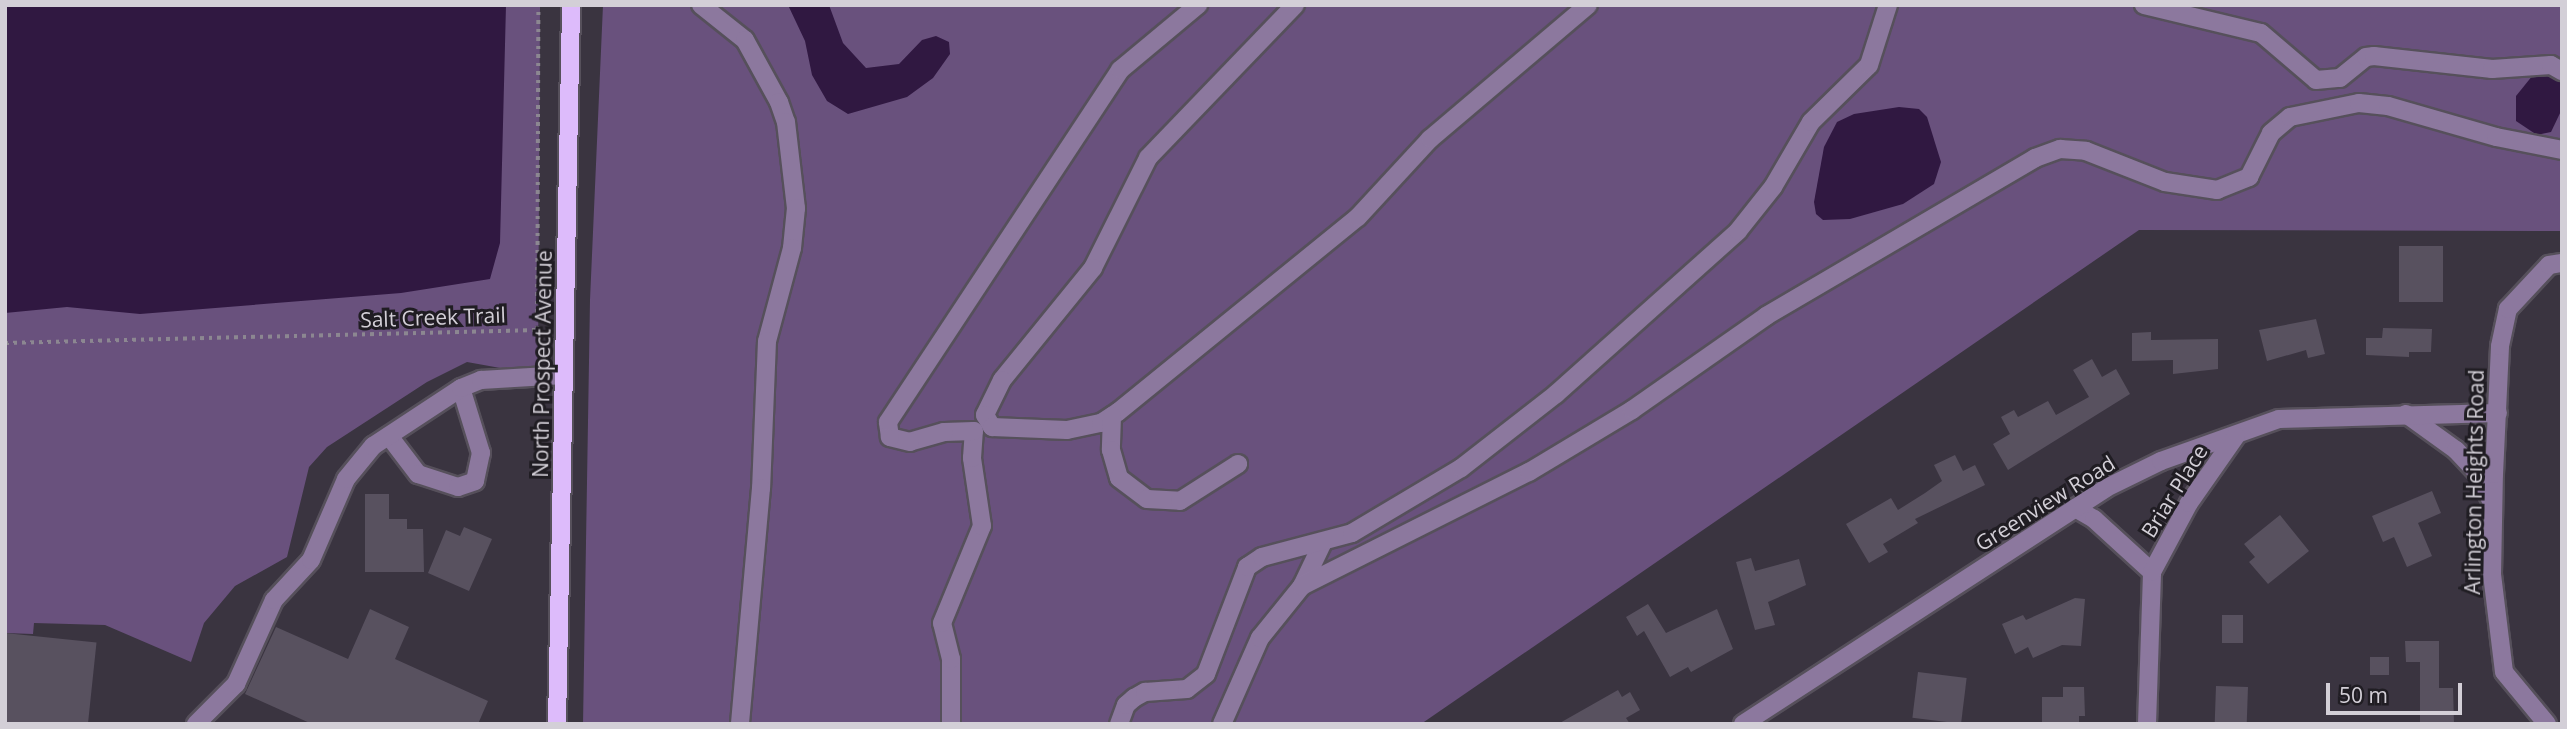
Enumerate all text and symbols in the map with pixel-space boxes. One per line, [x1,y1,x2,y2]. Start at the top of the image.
street label: North Prospect Avenue [527,250,557,478]
street label: Salt Creek Trail [360,302,506,332]
street label: Arlington Heights Road [2459,369,2489,595]
street label: Briar Place [2136,440,2212,542]
street label: Greenview Road [1971,450,2119,556]
scale bar [2329,670,2466,714]
text: 50 m [2339,681,2388,709]

